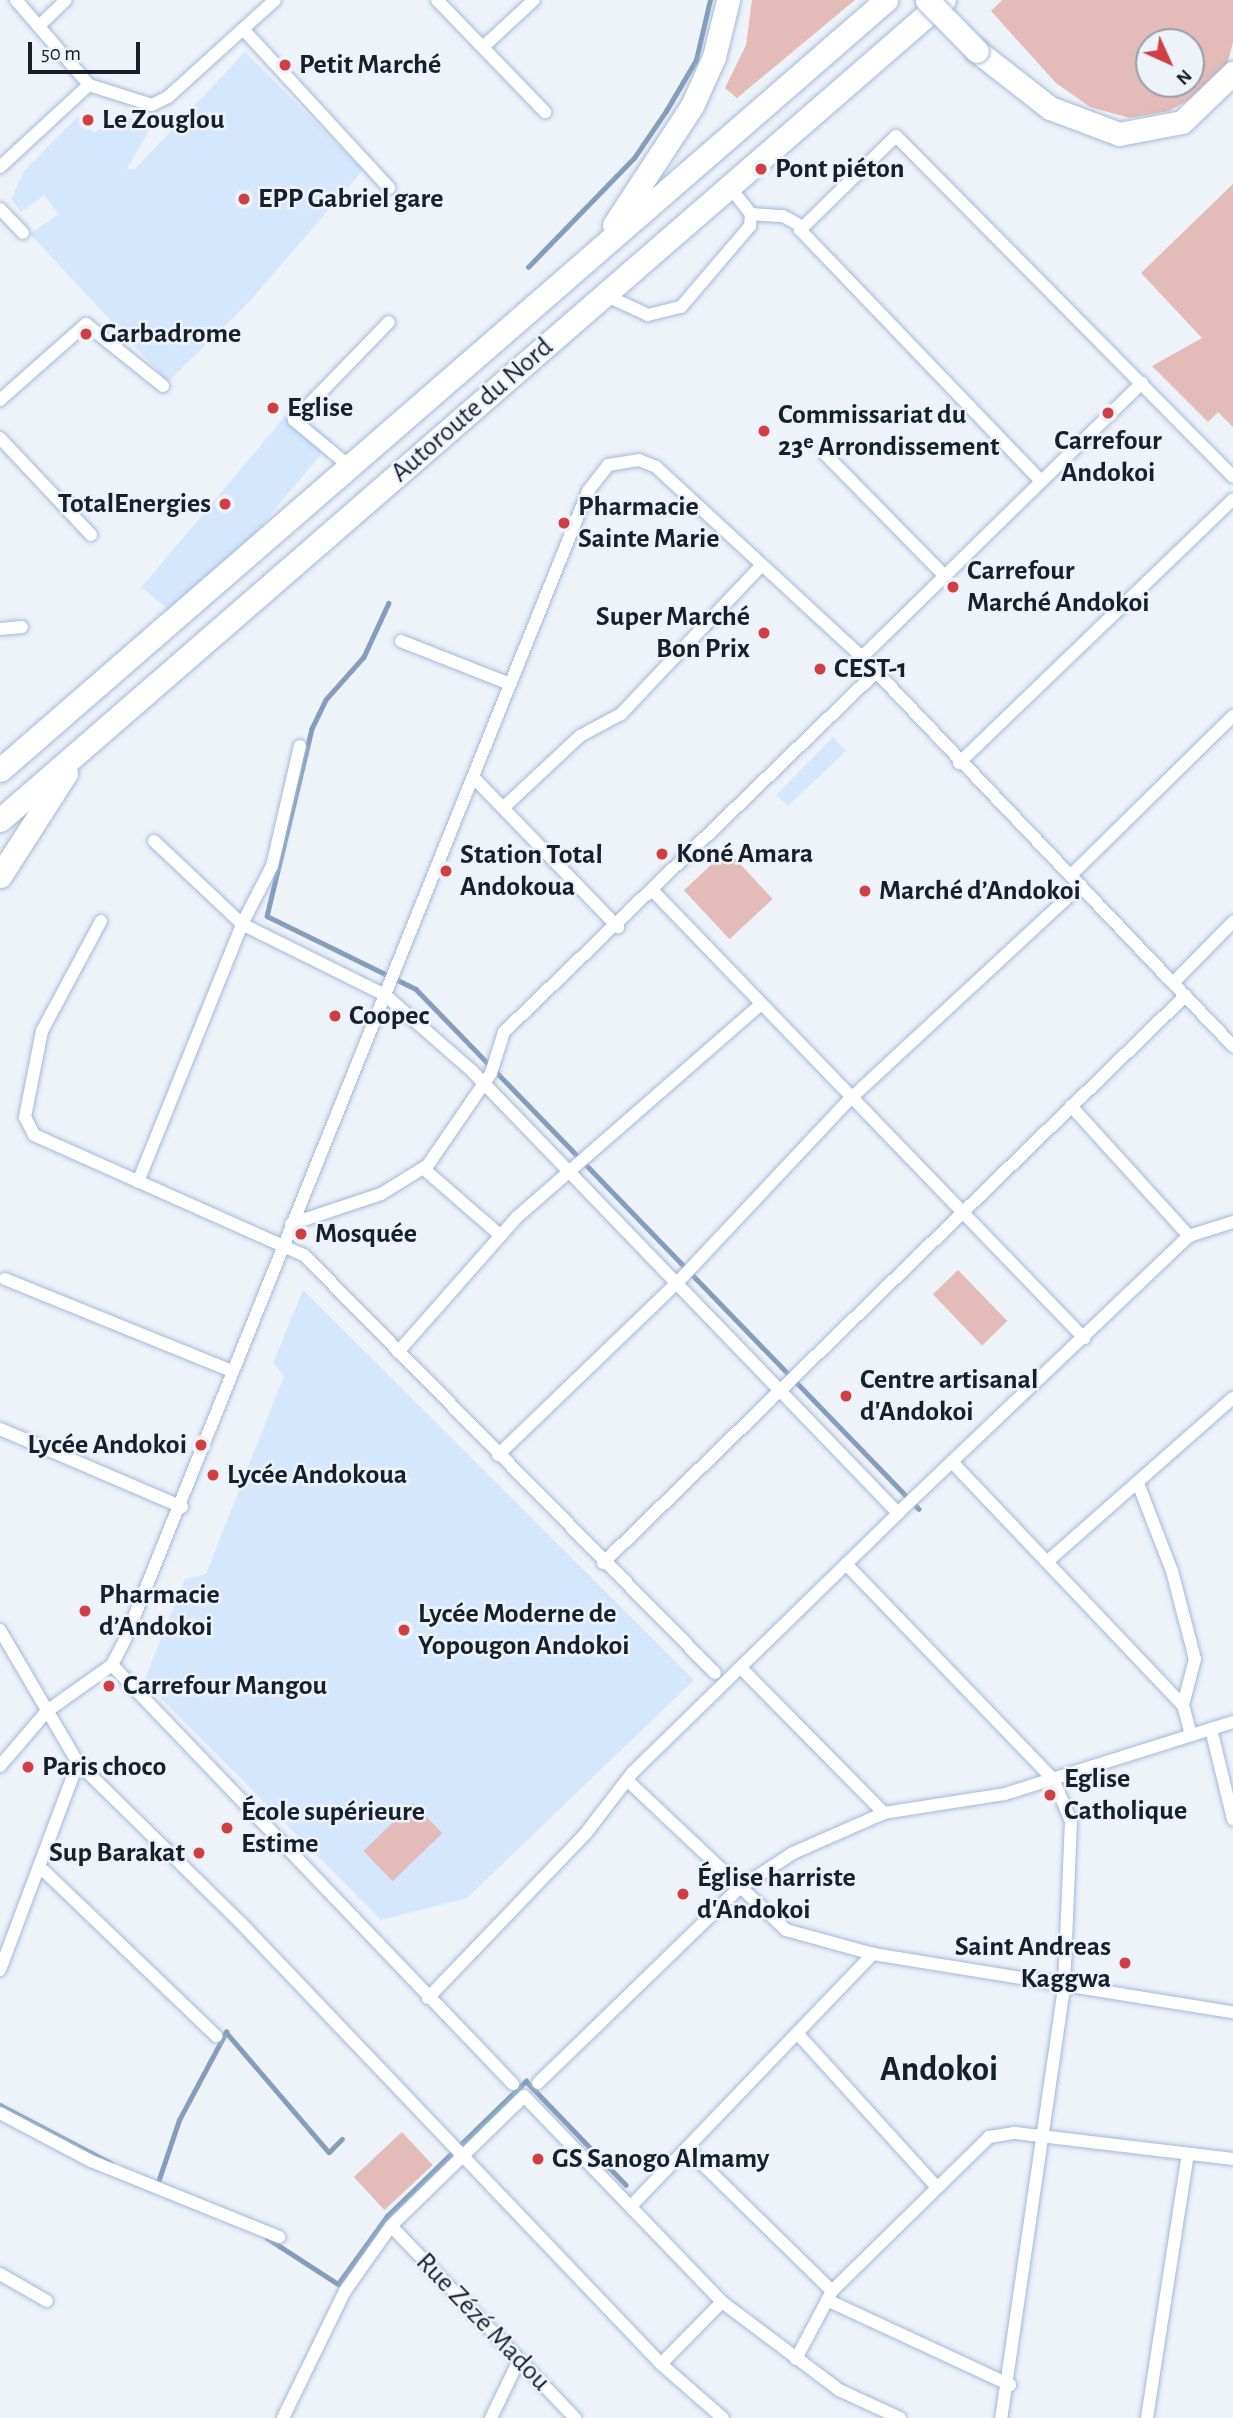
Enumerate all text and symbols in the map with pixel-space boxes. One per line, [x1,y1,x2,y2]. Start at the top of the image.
scale bar [32,28,144,72]
north arrow [1135,28,1205,98]
text: 50 m [41,43,81,64]
place label: Petit Marché [299,48,441,82]
marker: Petit Marché [277,57,293,73]
text: N [1172,65,1195,88]
place label: Le Zouglou [102,103,225,137]
marker: Le Zouglou [80,112,96,128]
place label: Pont piéton [775,152,905,186]
marker: Pont piéton [753,161,769,177]
place label: EPP Gabriel gare [258,182,444,216]
marker: EPP Gabriel gare [236,191,252,207]
place label: Garbadrome [100,317,241,351]
marker: Garbadrome [78,326,94,342]
street label: Autoroute du Nord [384,330,560,490]
place label: Eglise [287,391,353,425]
place label: Commissariat du 23ᵉ Arrondissement [778,398,999,464]
marker: Eglise [265,400,281,416]
marker: Carrefour Andokoi [1100,405,1116,421]
marker: Commissariat du 23ᵉ Arrondissement [756,423,772,439]
place label: Carrefour Andokoi [1054,424,1162,490]
place label: TotalEnergies [58,487,211,521]
place label: Pharmacie Sainte Marie [578,490,719,556]
marker: TotalEnergies [217,496,233,512]
marker: Pharmacie Sainte Marie [556,515,572,531]
place label: Carrefour Marché Andokoi [967,554,1150,620]
marker: Carrefour Marché Andokoi [945,579,961,595]
place label: Super Marché Bon Prix [596,600,750,666]
marker: Super Marché Bon Prix [756,625,772,641]
place label: CEST-1 [834,652,907,686]
marker: CEST-1 [812,661,828,677]
place label: Koné Amara [676,837,813,871]
place label: Station Total Andokoua [460,838,603,904]
marker: Koné Amara [654,846,670,862]
marker: Station Total Andokoua [438,863,454,879]
place label: Marché d’Andokoi [879,874,1081,908]
marker: Marché d’Andokoi [857,883,873,899]
place label: Coopec [349,999,429,1033]
marker: Coopec [327,1008,343,1024]
place label: Mosquée [315,1217,417,1251]
marker: Mosquée [293,1226,309,1242]
place label: Centre artisanal d'Andokoi [860,1363,1038,1429]
marker: Centre artisanal d'Andokoi [838,1388,854,1404]
place label: Lycée Andokoi [27,1428,187,1462]
marker: Lycée Andokoi [193,1437,209,1453]
place label: Lycée Andokoua [227,1458,407,1492]
marker: Lycée Andokoua [205,1467,221,1483]
place label: Pharmacie d’Andokoi [99,1578,220,1644]
place label: Lycée Moderne de Yopougon Andokoi [418,1597,630,1663]
marker: Pharmacie d’Andokoi [77,1603,93,1619]
marker: Lycée Moderne de Yopougon Andokoi [396,1622,412,1638]
place label: Carrefour Mangou [123,1669,327,1703]
marker: Carrefour Mangou [101,1678,117,1694]
place label: Paris choco [42,1750,166,1784]
marker: Paris choco [20,1759,36,1775]
place label: Eglise Catholique [1064,1762,1187,1828]
marker: Eglise Catholique [1042,1787,1058,1803]
place label: École supérieure Estime [241,1795,425,1861]
marker: École supérieure Estime [219,1820,235,1836]
place label: Sup Barakat [49,1836,185,1870]
marker: Sup Barakat [191,1845,207,1861]
place label: Église harriste d'Andokoi [697,1861,856,1927]
marker: Église harriste d'Andokoi [675,1886,691,1902]
place label: Saint Andreas Kaggwa [955,1930,1111,1996]
marker: Saint Andreas Kaggwa [1117,1955,1133,1971]
district label: Andokoi [880,2049,998,2091]
place label: GS Sanogo Almamy [552,2142,769,2176]
marker: GS Sanogo Almamy [530,2151,546,2167]
street label: Rue Zézé Madou [409,2246,557,2398]

